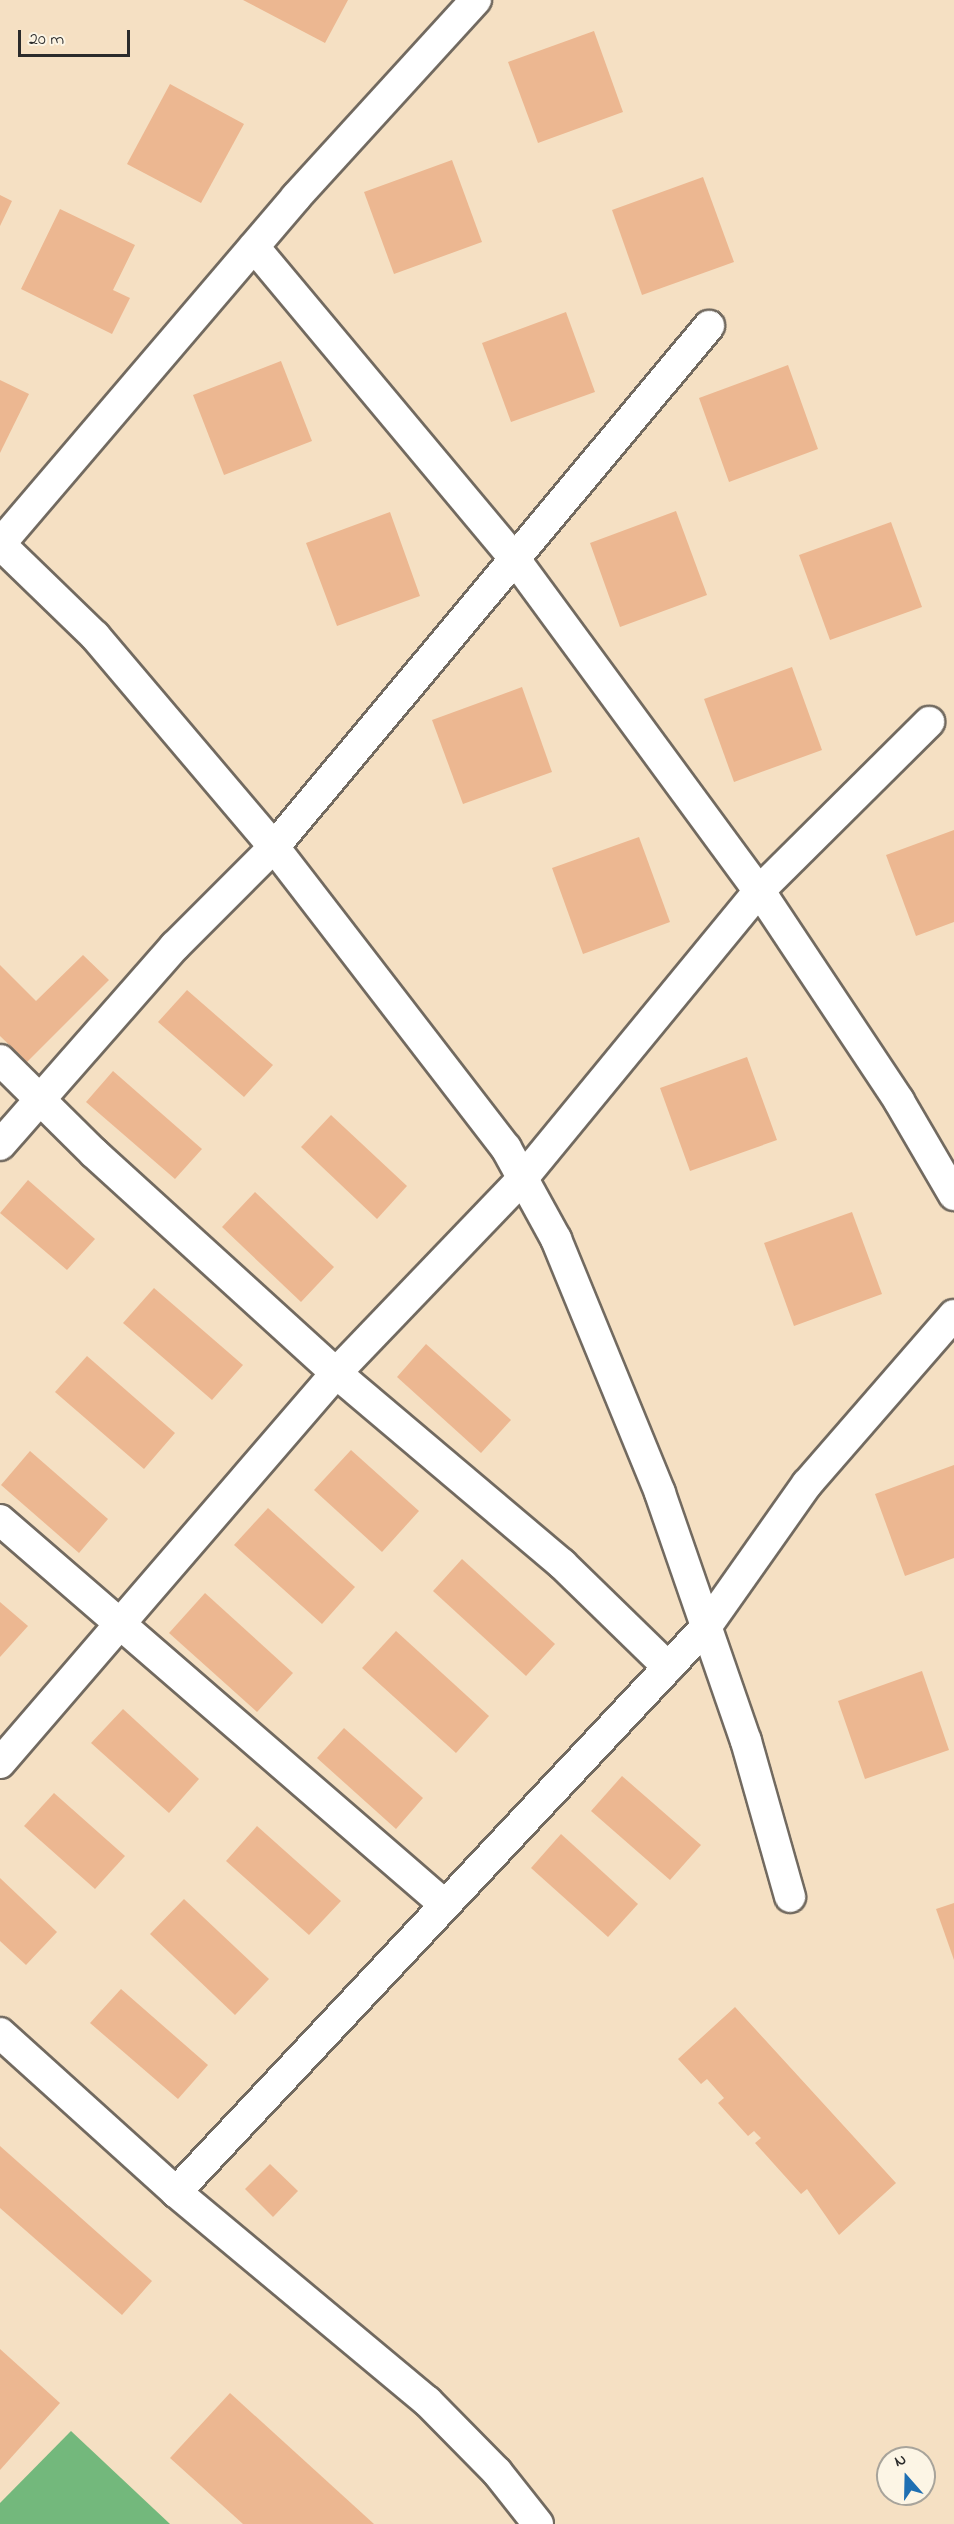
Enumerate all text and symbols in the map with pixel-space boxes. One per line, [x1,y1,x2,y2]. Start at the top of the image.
scale bar [21,18,134,56]
text: 20 m [29,27,64,53]
north arrow [876,2446,936,2506]
text: N [891,2448,910,2474]

